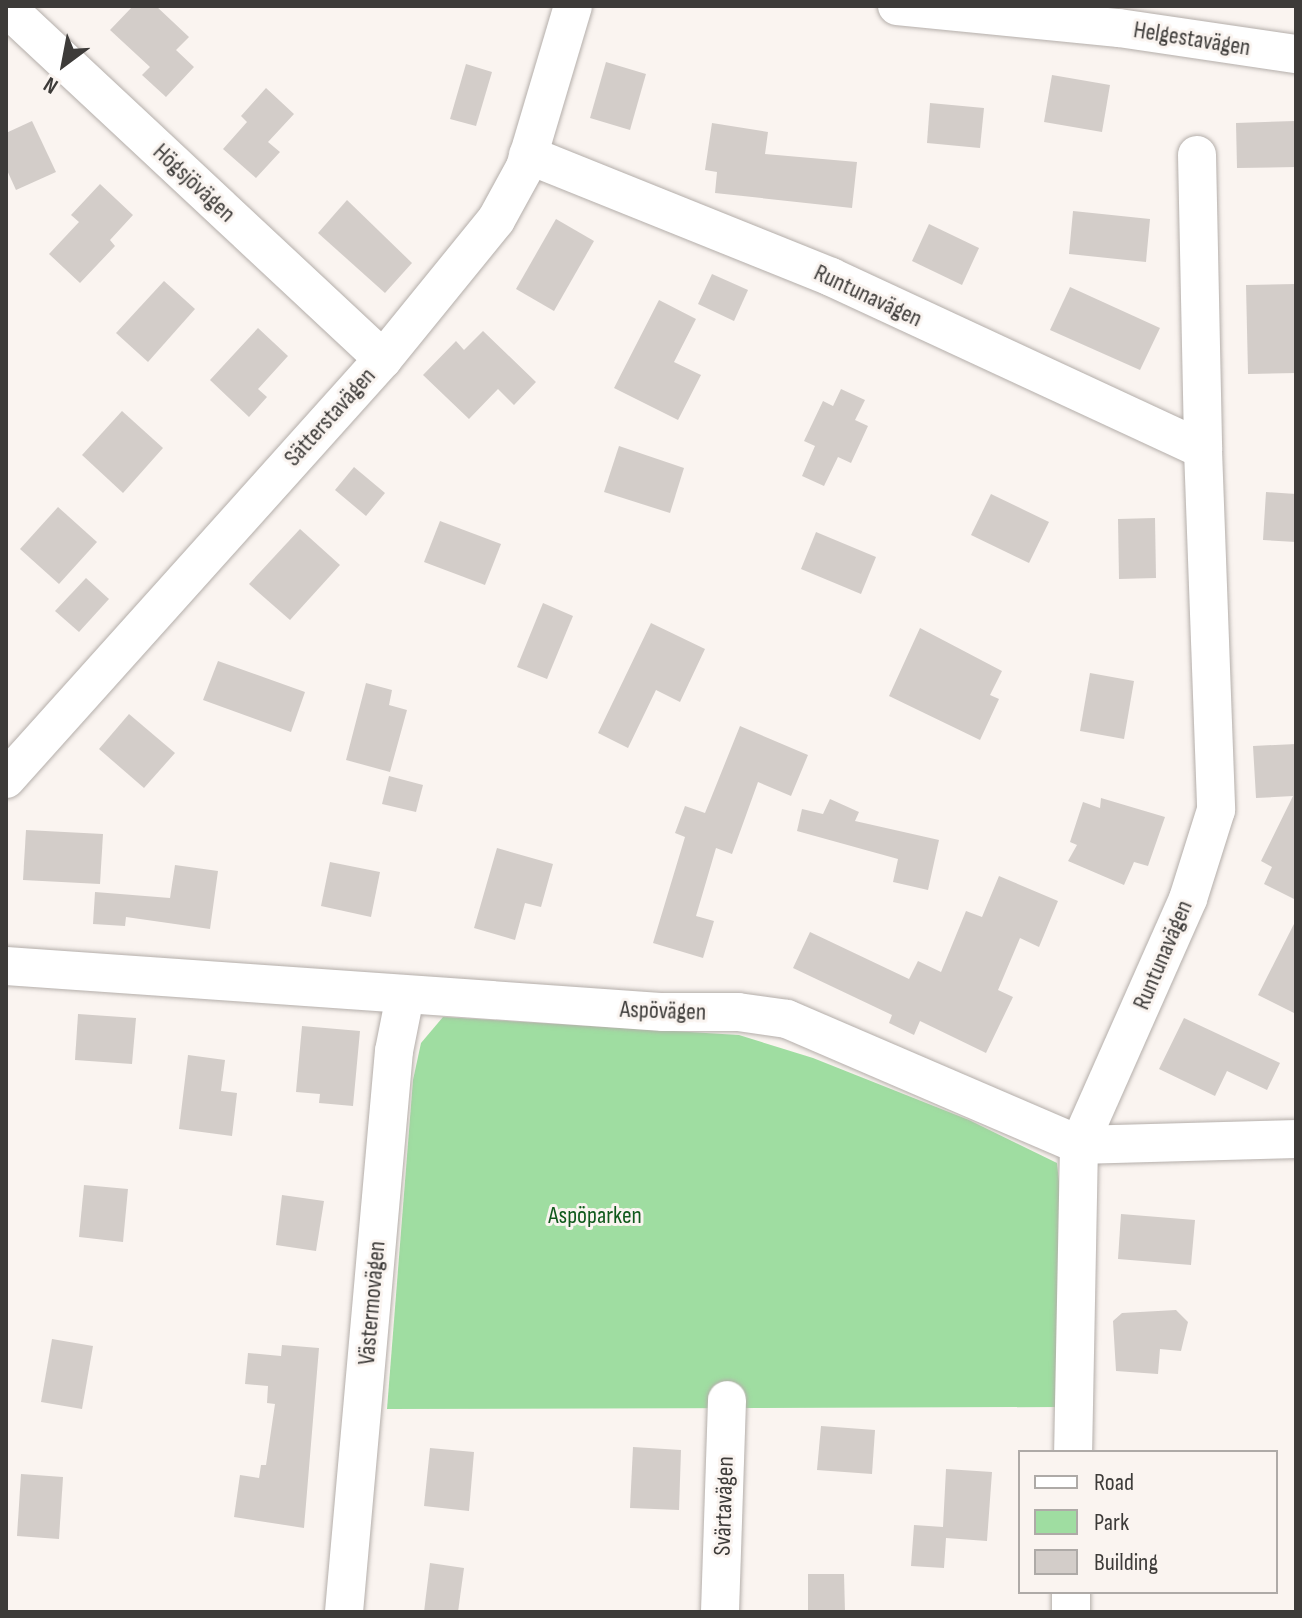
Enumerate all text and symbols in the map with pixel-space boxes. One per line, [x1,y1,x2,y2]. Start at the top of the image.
street label: Helgestavägen [1132,16,1252,62]
north arrow [24,24,104,104]
text: N [39,70,63,99]
street label: Högsjövägen [147,138,241,228]
street label: Runtunavägen [809,258,927,334]
street label: Sätterstavägen [278,362,382,472]
street label: Runtunavägen [1127,896,1199,1014]
street label: Aspövägen [619,995,707,1027]
park label: Aspöparken [548,1202,642,1230]
street label: Västermovägen [352,1240,392,1366]
legend [1018,1450,1278,1594]
street label: Svärtavägen [708,1456,740,1556]
text: Road [1094,1468,1134,1497]
text: Park [1094,1508,1129,1537]
text: Building [1094,1548,1158,1577]

